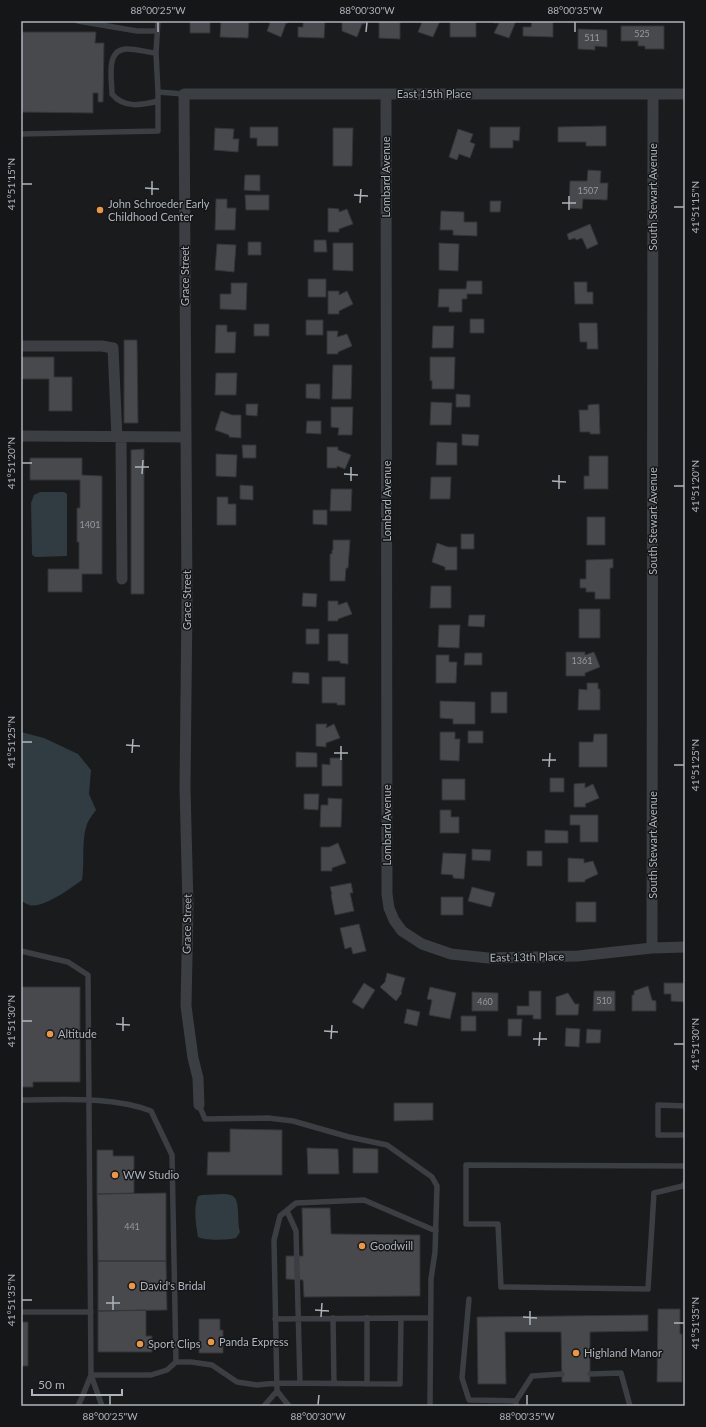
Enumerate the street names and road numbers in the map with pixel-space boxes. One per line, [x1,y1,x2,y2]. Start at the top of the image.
street label: East 15th Place [397,87,471,100]
street label: Lombard Avenue [379,136,392,217]
street label: South Stewart Avenue [646,143,659,251]
street label: Grace Street [178,246,191,306]
street label: Lombard Avenue [380,460,393,541]
street label: South Stewart Avenue [646,467,659,575]
street label: Grace Street [180,570,193,630]
street label: Lombard Avenue [380,784,393,865]
street label: South Stewart Avenue [646,791,659,899]
street label: Grace Street [179,894,194,954]
street label: East 13th Place [490,949,565,964]

